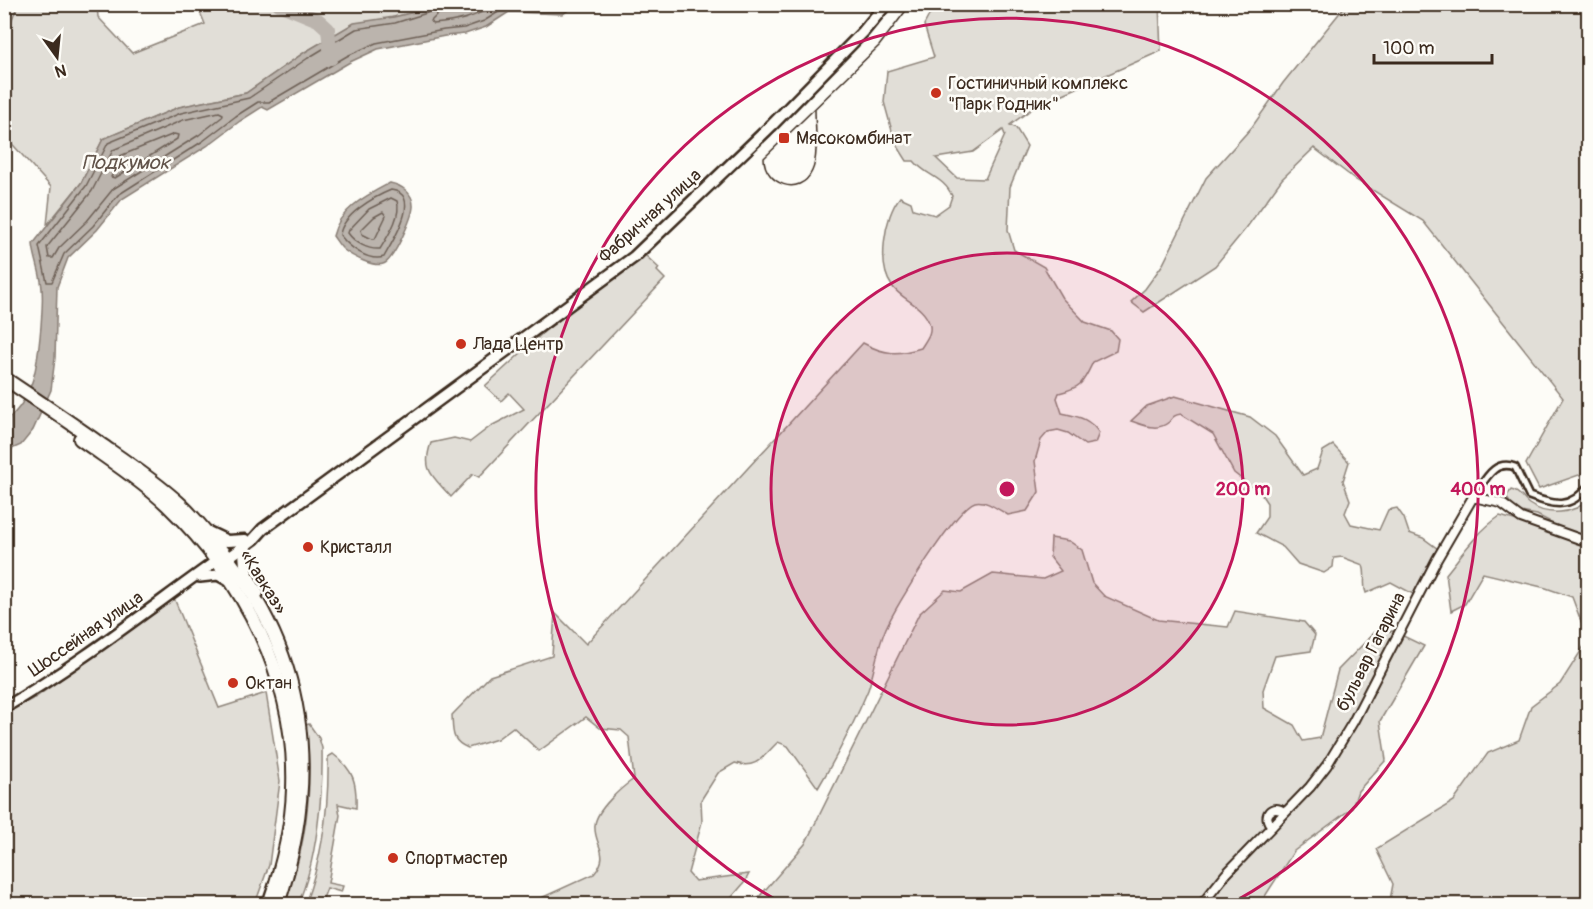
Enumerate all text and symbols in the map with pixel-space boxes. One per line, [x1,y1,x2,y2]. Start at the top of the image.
north arrow [27,27,87,87]
scale bar [1374,27,1492,65]
text: 100 m [1383,37,1435,60]
text: N [53,59,68,82]
place label: Гостиничный комплекс "Парк Родник" [948,72,1128,116]
marker: Гостиничный комплекс "Парк Родник" [929,86,943,100]
place label: Мясокомбинат [796,127,912,150]
marker: Мясокомбинат [777,131,791,145]
water label: Подкумок [82,150,172,175]
street label: Фабричная улица [594,164,706,268]
place label: Лада Центр [472,333,563,356]
marker: Лада Центр [454,337,468,351]
text: 200 m [1216,478,1270,501]
text: 400 m [1451,478,1505,501]
centre of rings [997,479,1017,499]
place label: Кристалл [320,536,392,559]
marker: Кристалл [301,540,315,554]
street label: «Кавказ» [234,545,292,619]
street label: Шоссейная улица [24,586,148,682]
street label: бульвар Гагарина [1331,589,1411,715]
place label: Октан [245,672,292,695]
marker: Октан [226,676,240,690]
place label: Спортмастер [405,847,508,870]
marker: Спортмастер [386,851,400,865]

